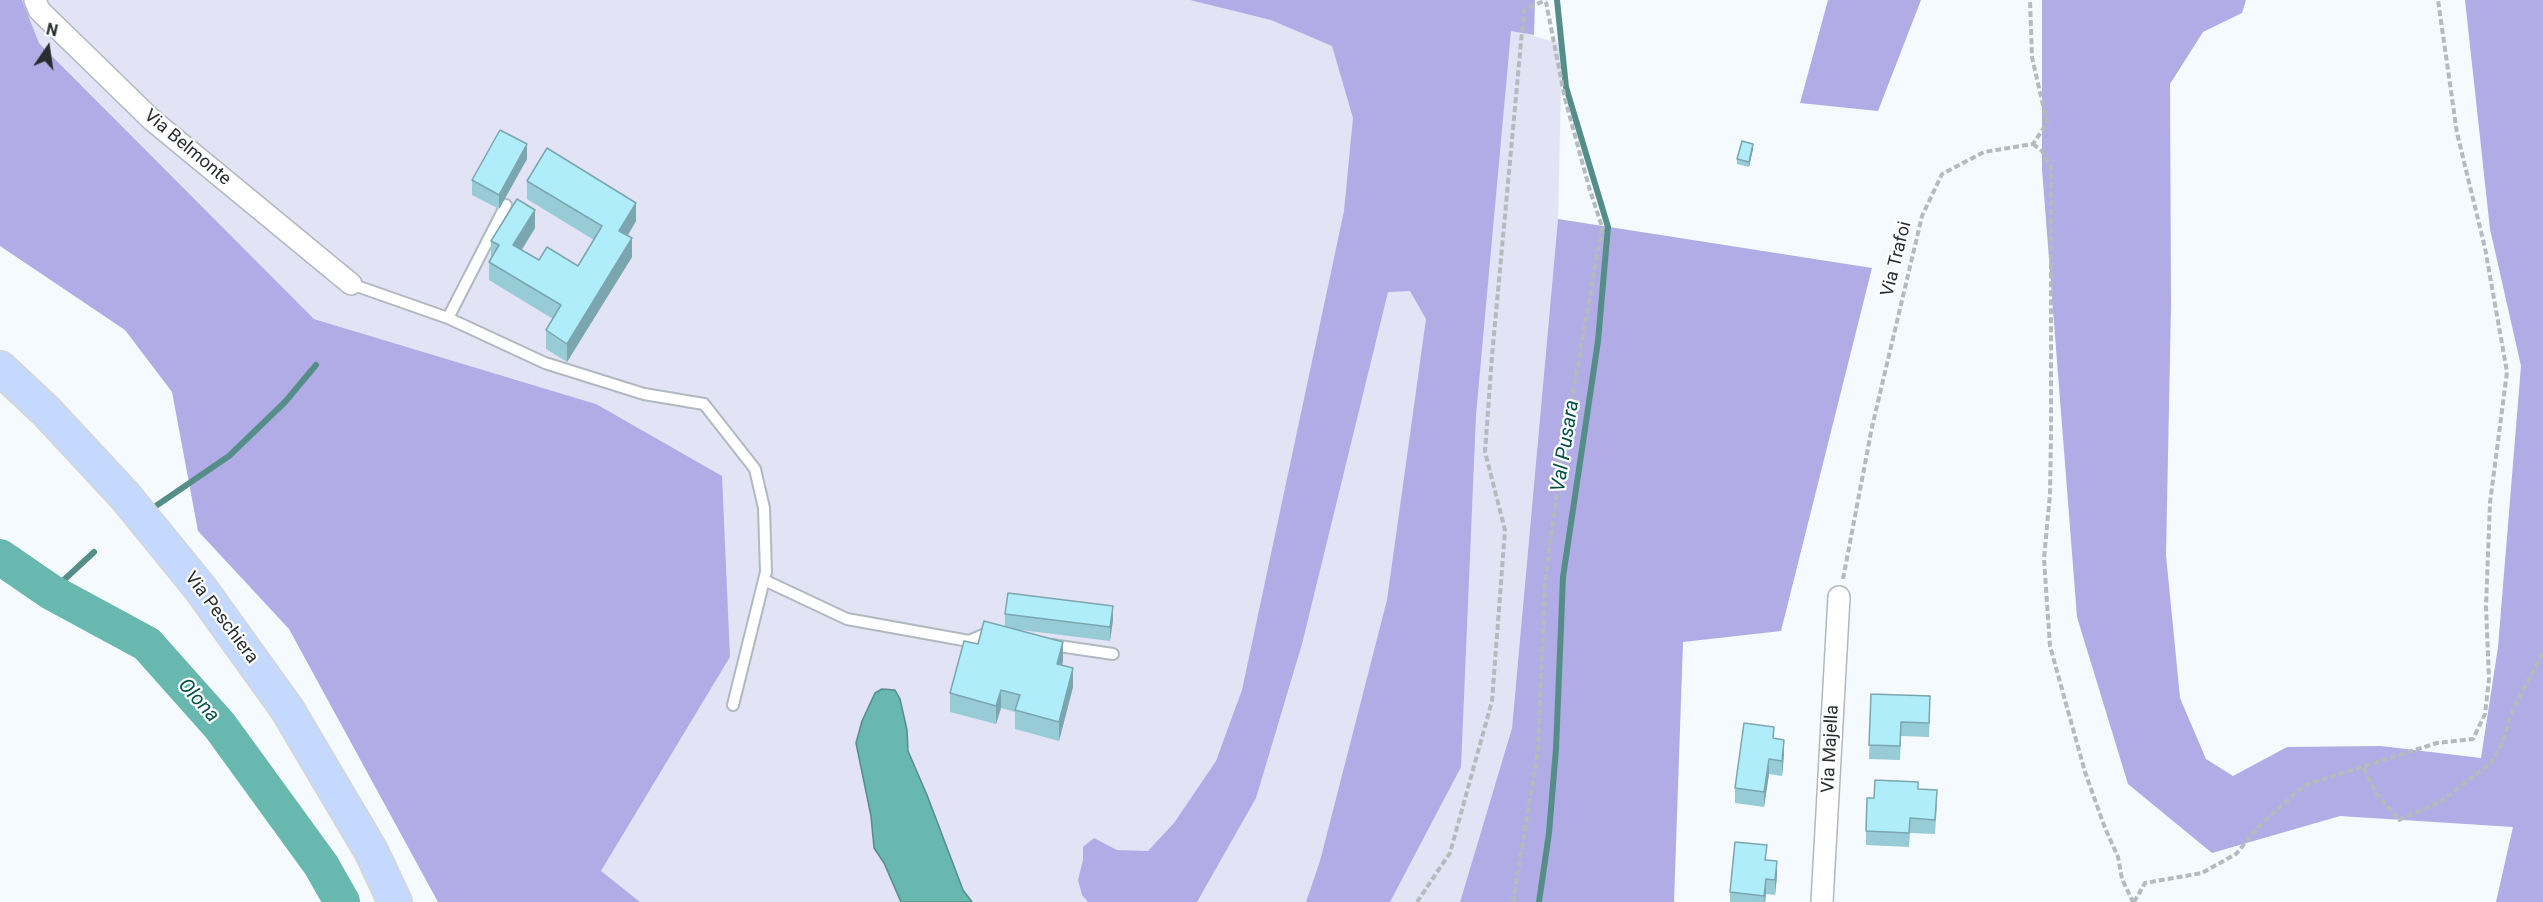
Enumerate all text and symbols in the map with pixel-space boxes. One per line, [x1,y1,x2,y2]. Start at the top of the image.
north arrow [18,18,78,78]
text: N [45,19,60,40]
street label: Via Belmonte [139,105,235,191]
street label: Via Trafoi [1877,219,1917,299]
water label: Val Pusara [1547,399,1585,493]
street label: Via Peschiera [180,568,262,668]
water label: Olona [172,674,224,728]
street label: Via Majella [1818,704,1844,794]

